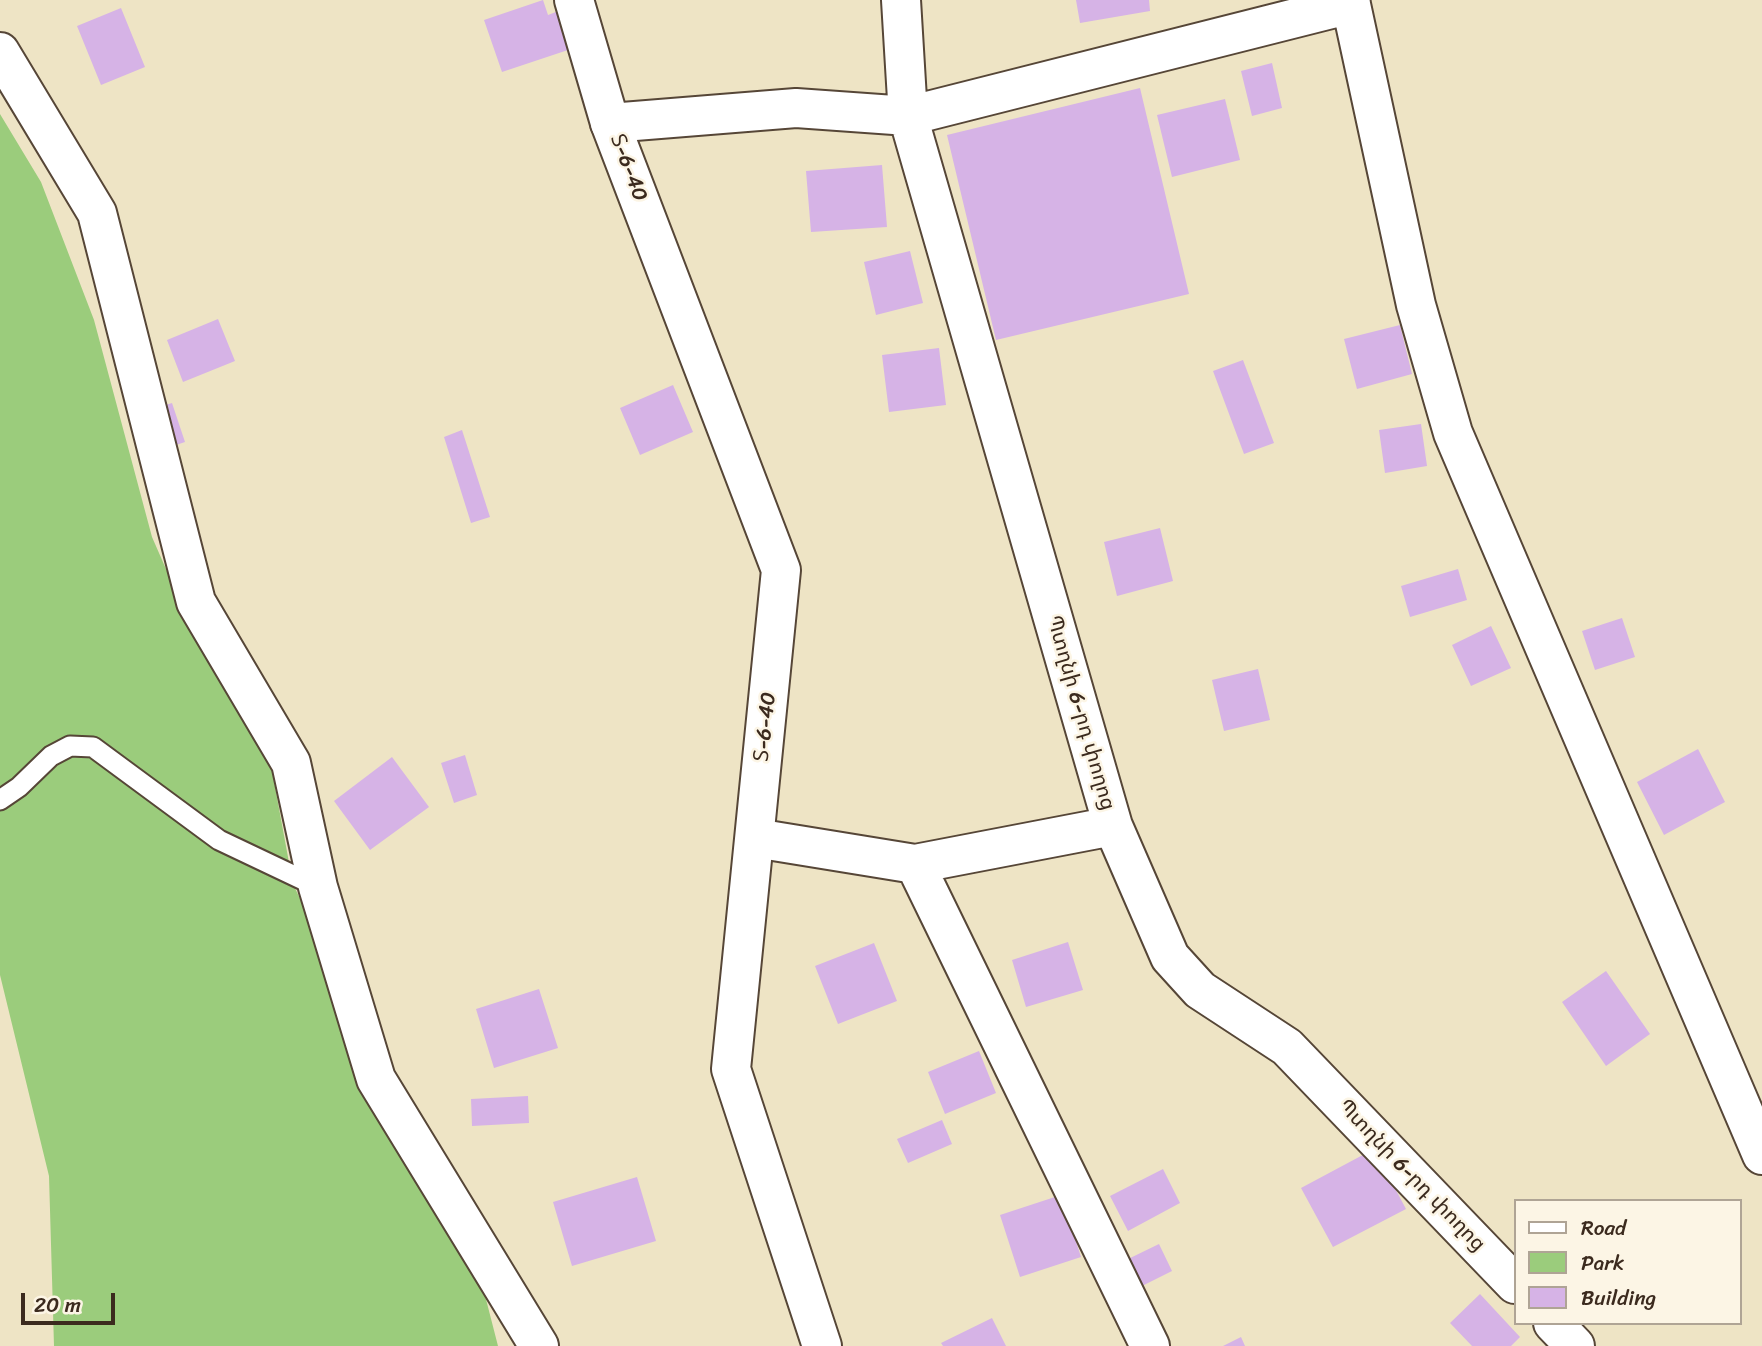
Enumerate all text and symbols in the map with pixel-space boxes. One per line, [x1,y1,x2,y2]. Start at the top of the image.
street label: Տ-6-40 [604,131,652,205]
street label: Պտղնի 6-րդ փողոց [1040,613,1120,813]
street label: Տ-6-40 [750,691,782,763]
street label: Պտղնի 6-րդ փողոց [1332,1095,1490,1257]
legend [1514,1199,1741,1325]
text: Road [1581,1209,1626,1247]
text: Park [1581,1244,1624,1282]
text: Building [1581,1279,1656,1317]
scale bar [24,1280,119,1324]
text: 20 m [34,1286,81,1324]

